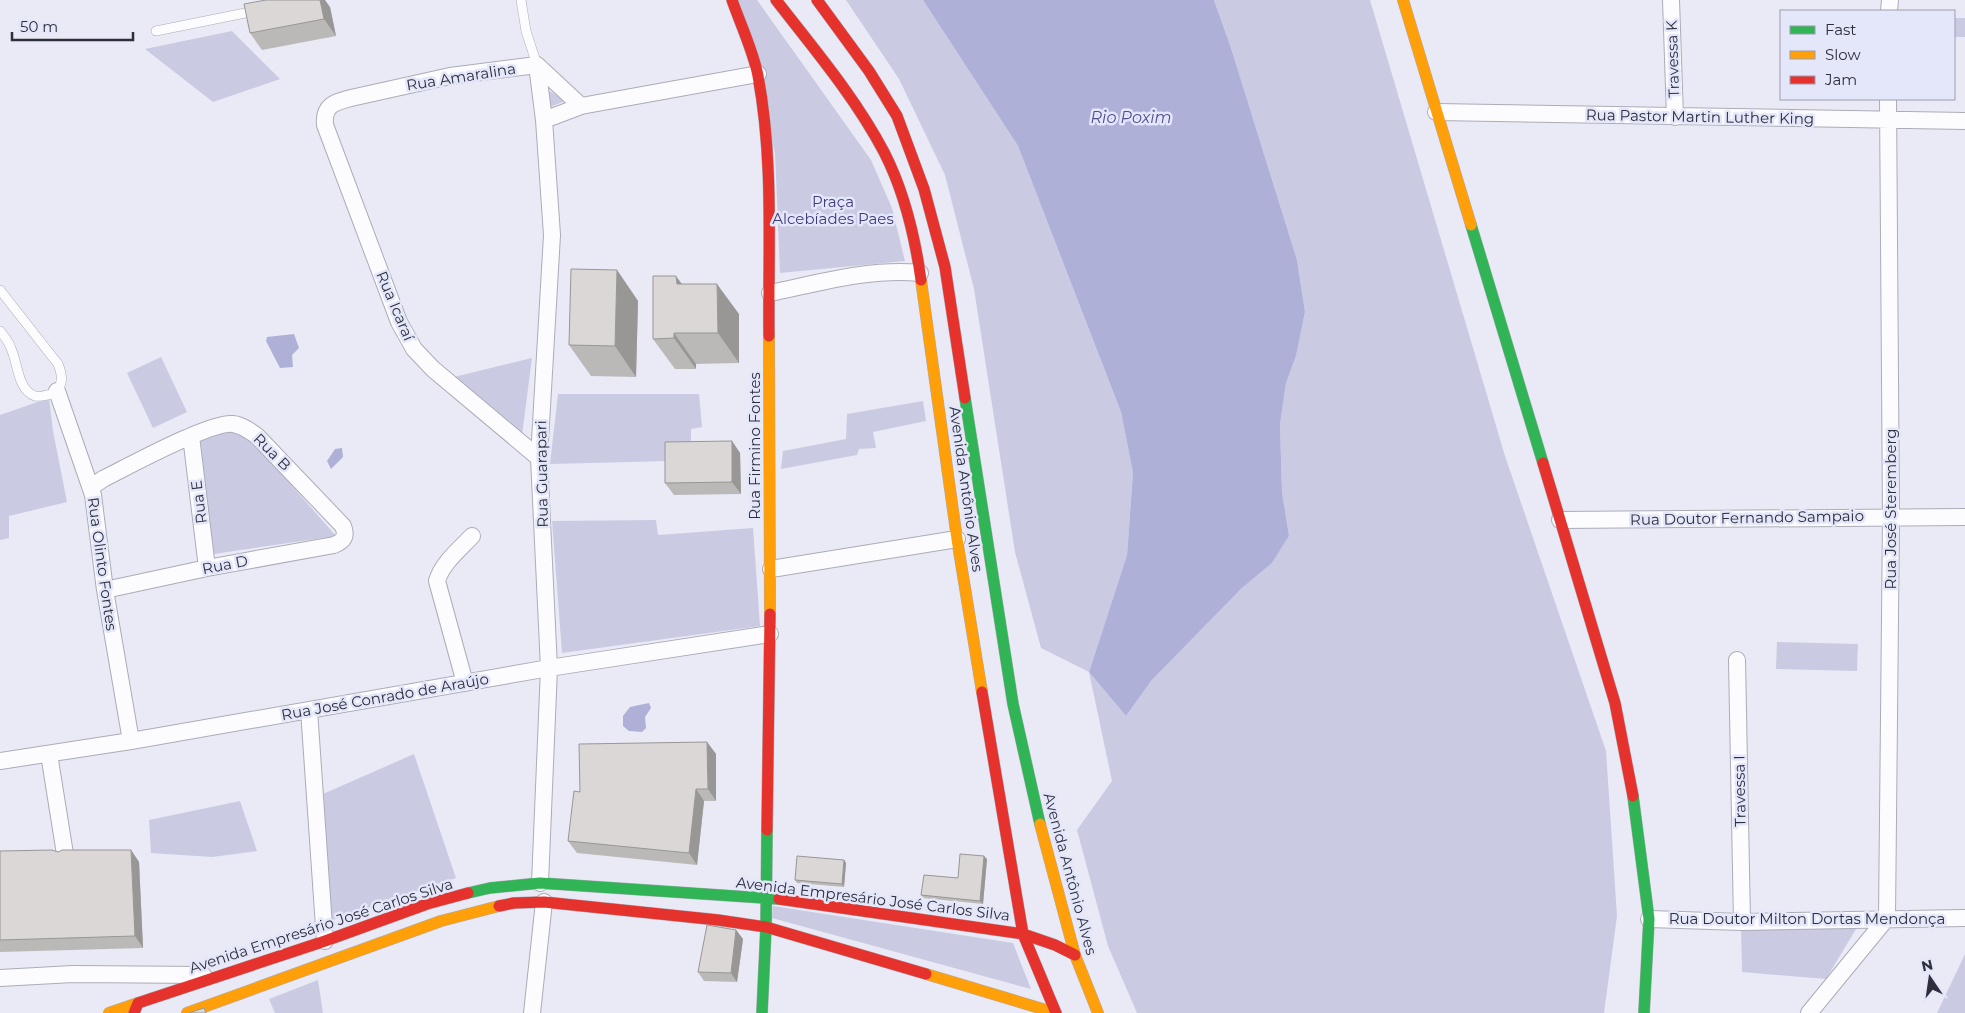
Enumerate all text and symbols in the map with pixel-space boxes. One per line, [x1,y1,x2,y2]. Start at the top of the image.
scale bar [12,10,134,42]
legend [1780,10,1955,100]
text: 50 m [20,17,58,36]
street label: Travessa K [1662,20,1683,98]
text: Fast [1825,20,1856,39]
text: Slow [1825,45,1861,64]
street label: Rua Amaralina [405,58,517,95]
text: Jam [1824,70,1857,89]
street label: Rua Pastor Martin Luther King [1586,105,1814,128]
water label: Rio Poxim [1091,108,1171,127]
park label: Praça Alcebíades Paes [772,192,894,228]
street label: Rua Icaraí [372,268,419,344]
street label: Rua Firmino Fontes [745,372,764,520]
street label: Avenida Antônio Alves [945,405,988,573]
street label: Rua Guarapari [531,420,552,528]
street label: Rua José Steremberg [1881,428,1900,590]
street label: Rua B [250,429,295,474]
street label: Rua E [186,479,211,525]
street label: Rua Olinto Fontes [84,496,121,632]
street label: Rua Doutor Fernando Sampaio [1630,506,1864,529]
street label: Rua D [200,551,249,578]
street label: Rua José Conrado de Araújo [280,669,490,724]
street label: Travessa I [1729,755,1750,827]
street label: Avenida Antônio Alves [1040,791,1101,957]
street label: Avenida Empresário José Carlos Silva [735,872,1011,925]
street label: Avenida Empresário José Carlos Silva [187,874,455,977]
street label: Rua Doutor Milton Dortas Mendonça [1669,909,1945,928]
north arrow [1905,953,1955,1003]
text: N [1920,955,1935,975]

